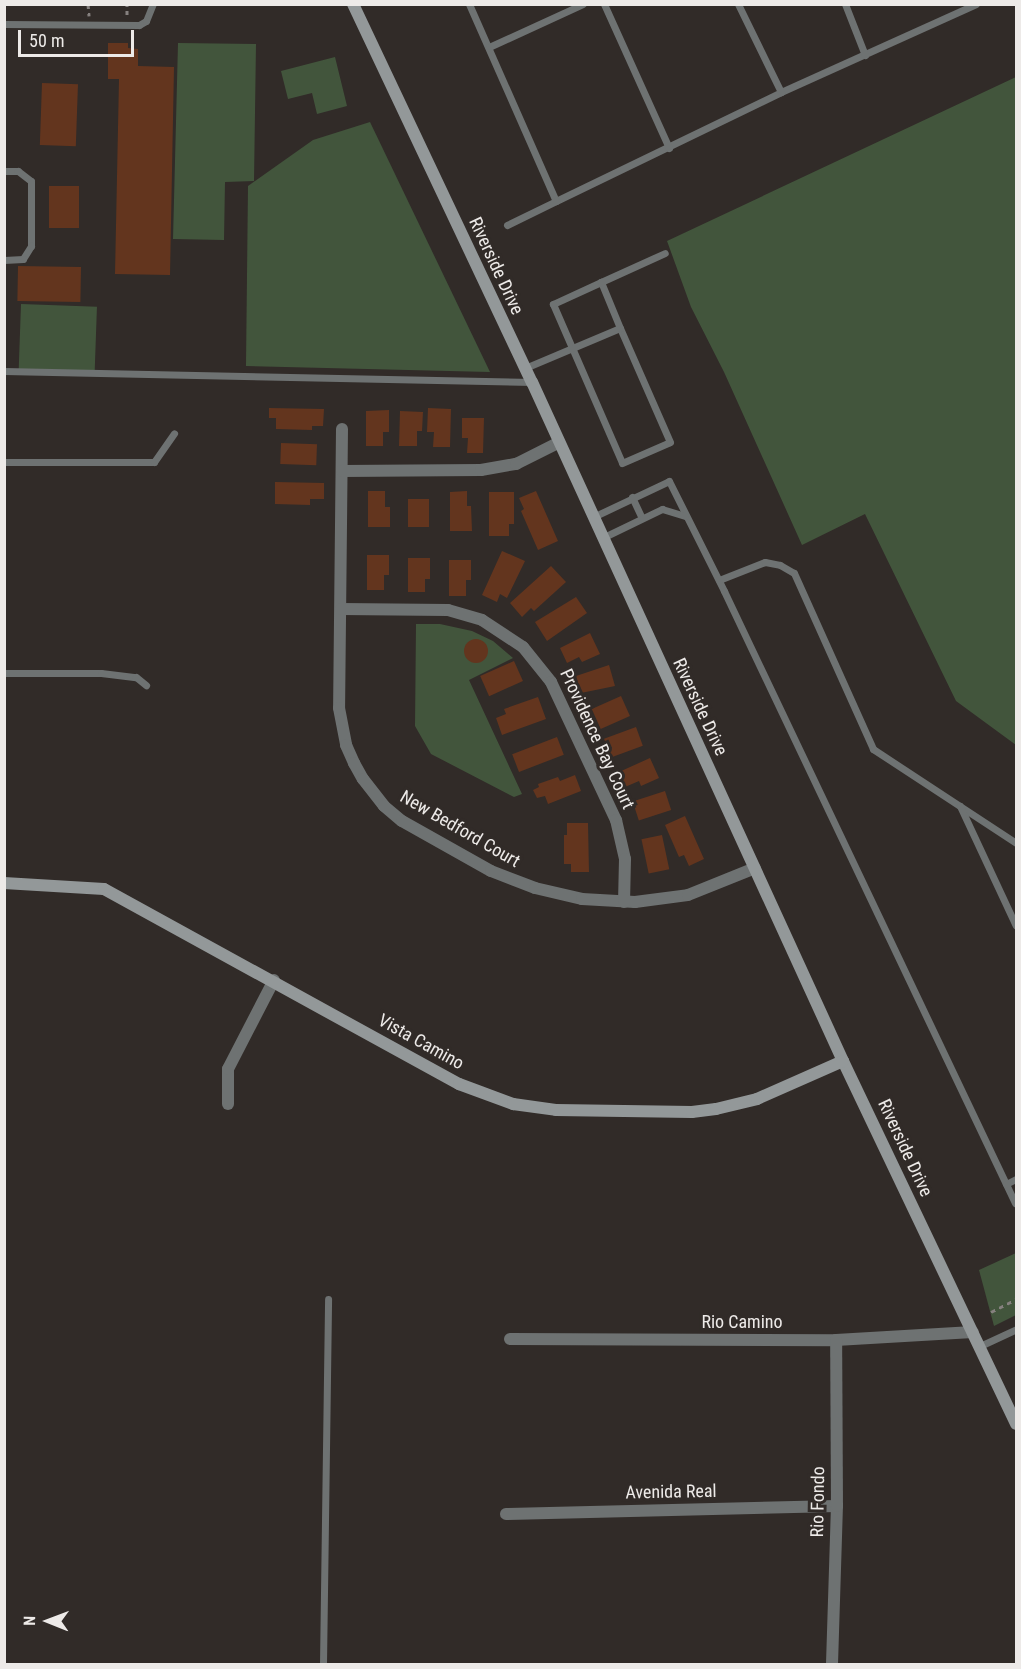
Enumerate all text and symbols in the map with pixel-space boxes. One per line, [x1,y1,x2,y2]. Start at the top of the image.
scale bar [21,18,136,56]
text: 50 m [29,30,64,51]
street label: Riverside Drive [464,214,528,318]
street label: Riverside Drive [668,655,732,759]
street label: Providence Bay Court [555,666,639,812]
street label: New Bedford Court [396,786,524,872]
street label: Vista Camino [374,1010,468,1074]
street label: Riverside Drive [873,1096,937,1200]
street label: Rio Camino [701,1311,783,1333]
street label: Rio Fondo [807,1466,829,1538]
street label: Avenida Real [625,1480,717,1504]
north arrow [18,1591,78,1651]
text: N [20,1616,39,1626]

